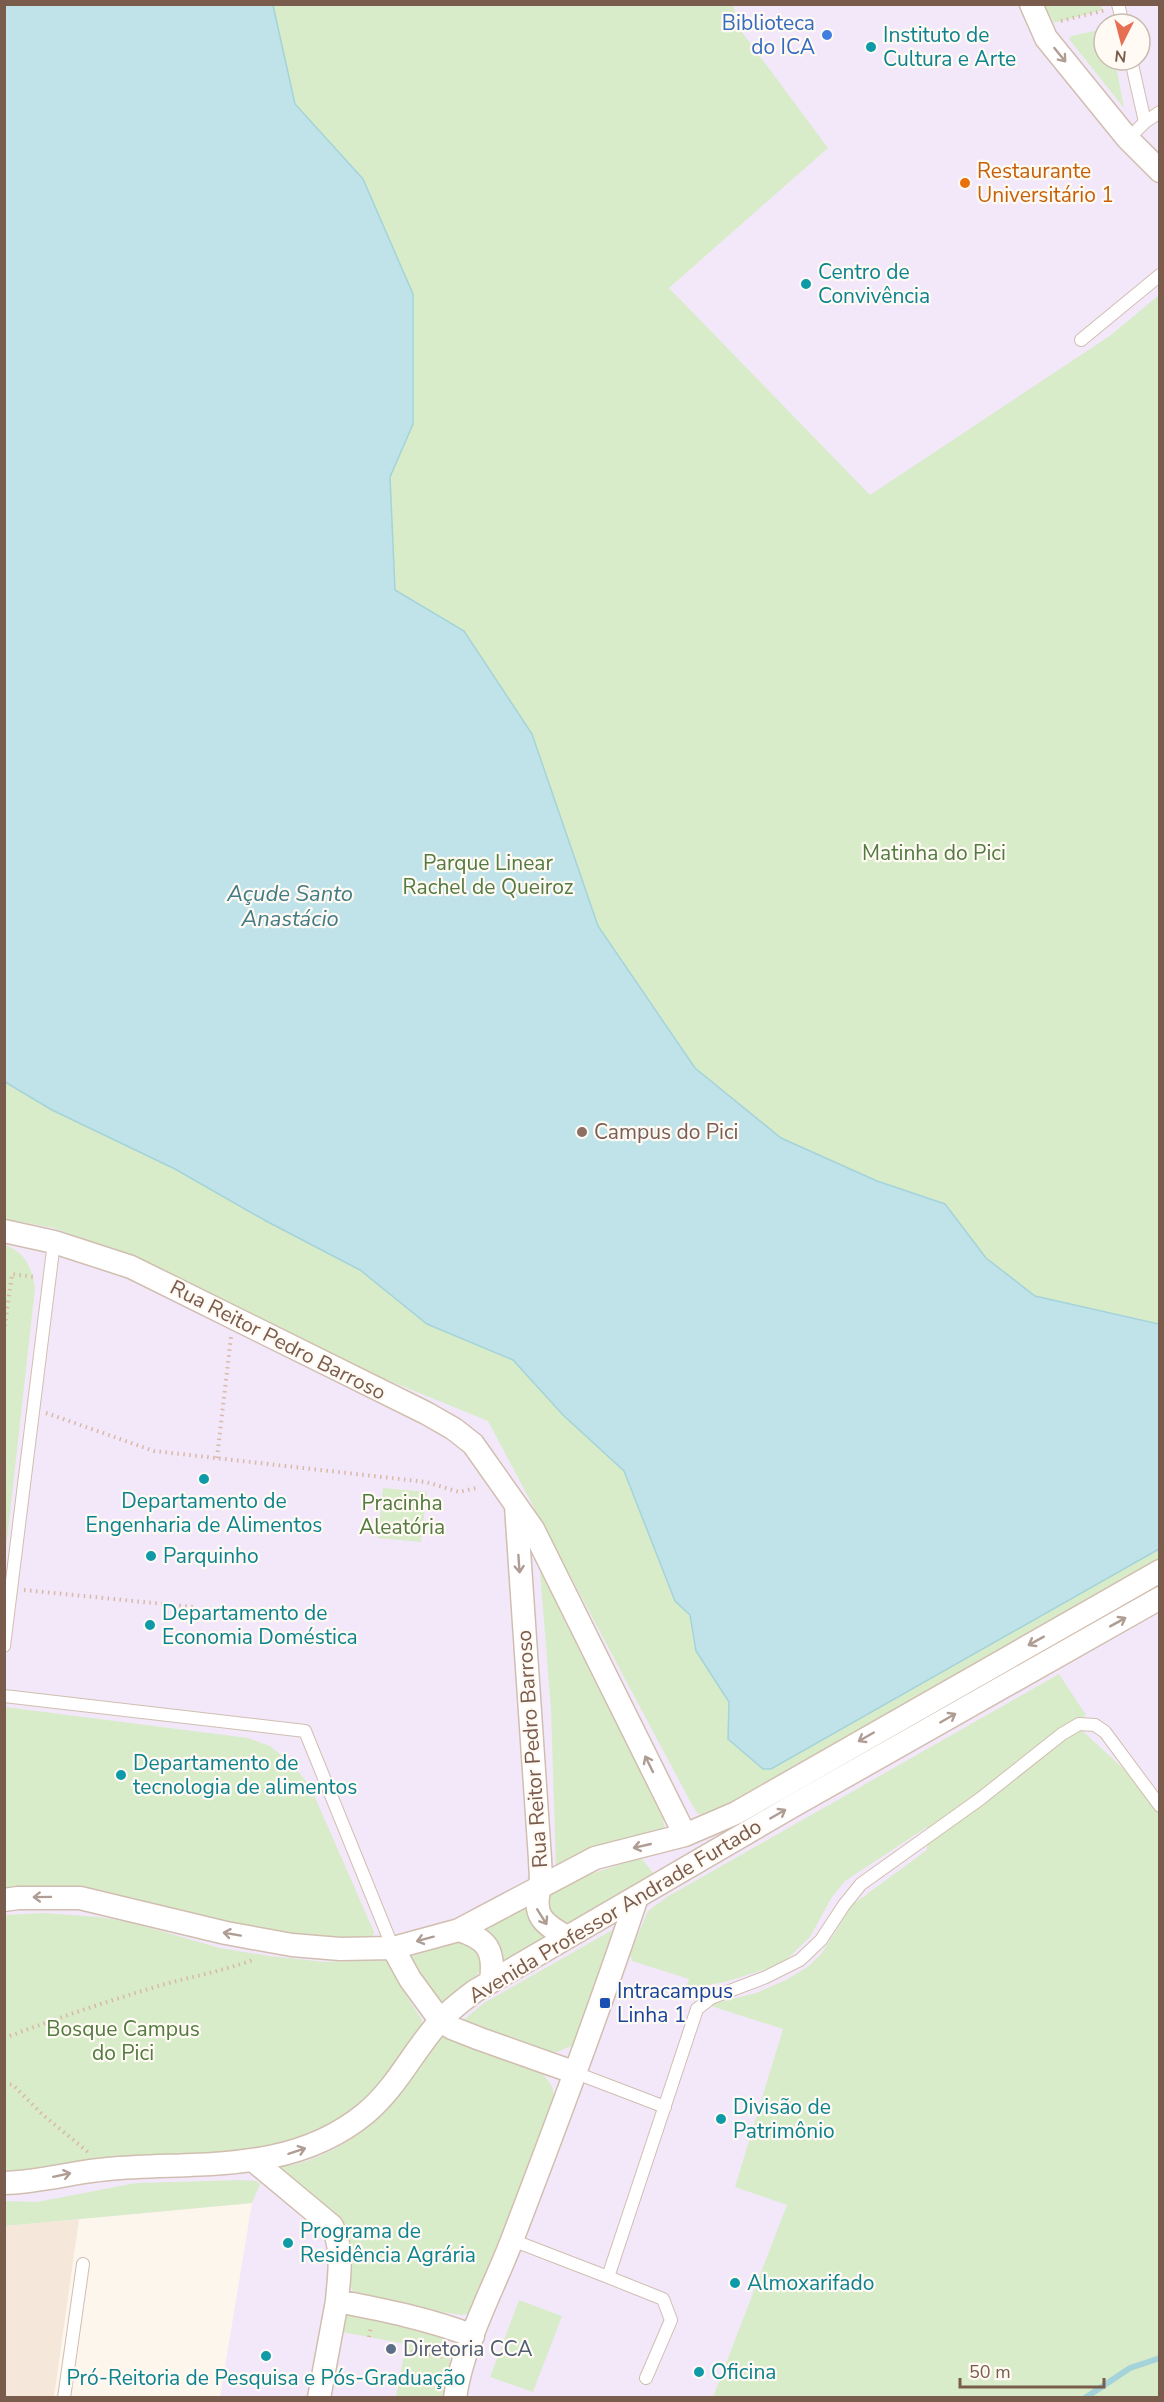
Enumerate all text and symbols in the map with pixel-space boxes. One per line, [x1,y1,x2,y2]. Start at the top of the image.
place label: Biblioteca do ICA [722,9,815,61]
north arrow [1092,12,1152,72]
place label: Instituto de Cultura e Arte [883,21,1016,73]
marker: Biblioteca do ICA [820,28,834,42]
marker: Instituto de Cultura e Arte [864,40,878,54]
text: N [1113,44,1128,67]
one-way arrow [1054,47,1067,63]
place label: Restaurante Universitário 1 [977,157,1114,209]
marker: Restaurante Universitário 1 [958,176,972,190]
place label: Centro de Convivência [818,258,930,310]
marker: Centro de Convivência [799,277,813,291]
park label: Matinha do Pici [862,839,1006,867]
park label: Parque Linear Rachel de Queiroz [403,849,574,901]
water label: Açude Santo Anastácio [226,879,353,934]
place label: Campus do Pici [594,1118,739,1146]
marker: Campus do Pici [575,1125,589,1139]
street label: Rua Reitor Pedro Barroso [165,1273,391,1407]
marker: Departamento de Engenharia de Alimentos [197,1472,211,1486]
place label: Departamento de Engenharia de Alimentos [86,1487,322,1539]
park label: Pracinha Aleatória [359,1489,445,1541]
place label: Parquinho [163,1542,259,1570]
marker: Parquinho [144,1549,158,1563]
one-way arrow [514,1553,525,1573]
place label: Departamento de Economia Doméstica [162,1599,358,1651]
one-way arrow [1108,1616,1126,1627]
marker: Departamento de Economia Doméstica [143,1618,157,1632]
street label: Rua Reitor Pedro Barroso [510,1629,554,1869]
one-way arrow [1028,1635,1045,1647]
one-way arrow [939,1712,956,1724]
one-way arrow [858,1732,875,1744]
place label: Departamento de tecnologia de alimentos [133,1749,357,1801]
one-way arrow [643,1756,655,1774]
marker: Departamento de tecnologia de alimentos [114,1768,128,1782]
one-way arrow [769,1808,786,1820]
street label: Avenida Professor Andrade Furtado [463,1812,767,2010]
one-way arrow [632,1841,651,1853]
one-way arrow [32,1891,52,1903]
one-way arrow [536,1908,548,1925]
one-way arrow [223,1928,243,1939]
one-way arrow [416,1934,435,1945]
place label: Intracampus Linha 1 [617,1977,733,2029]
marker: Intracampus Linha 1 [598,1996,612,2010]
park label: Bosque Campus do Pici [46,2015,200,2067]
place label: Divisão de Patrimônio [733,2093,835,2145]
marker: Divisão de Patrimônio [714,2112,728,2126]
one-way arrow [287,2145,306,2156]
one-way arrow [53,2169,72,2181]
place label: Programa de Residência Agrária [300,2217,476,2269]
marker: Programa de Residência Agrária [281,2236,295,2250]
place label: Almoxarifado [747,2269,874,2297]
marker: Almoxarifado [728,2276,742,2290]
place label: Diretoria CCA [403,2335,533,2363]
marker: Diretoria CCA [384,2342,398,2356]
marker: Pró-Reitoria de Pesquisa e Pós-Graduação [259,2349,273,2363]
scale bar [960,2351,1104,2389]
place label: Oficina [711,2358,777,2386]
text: 50 m [969,2360,1011,2384]
place label: Pró-Reitoria de Pesquisa e Pós-Graduação [67,2364,465,2392]
marker: Oficina [692,2365,706,2379]

